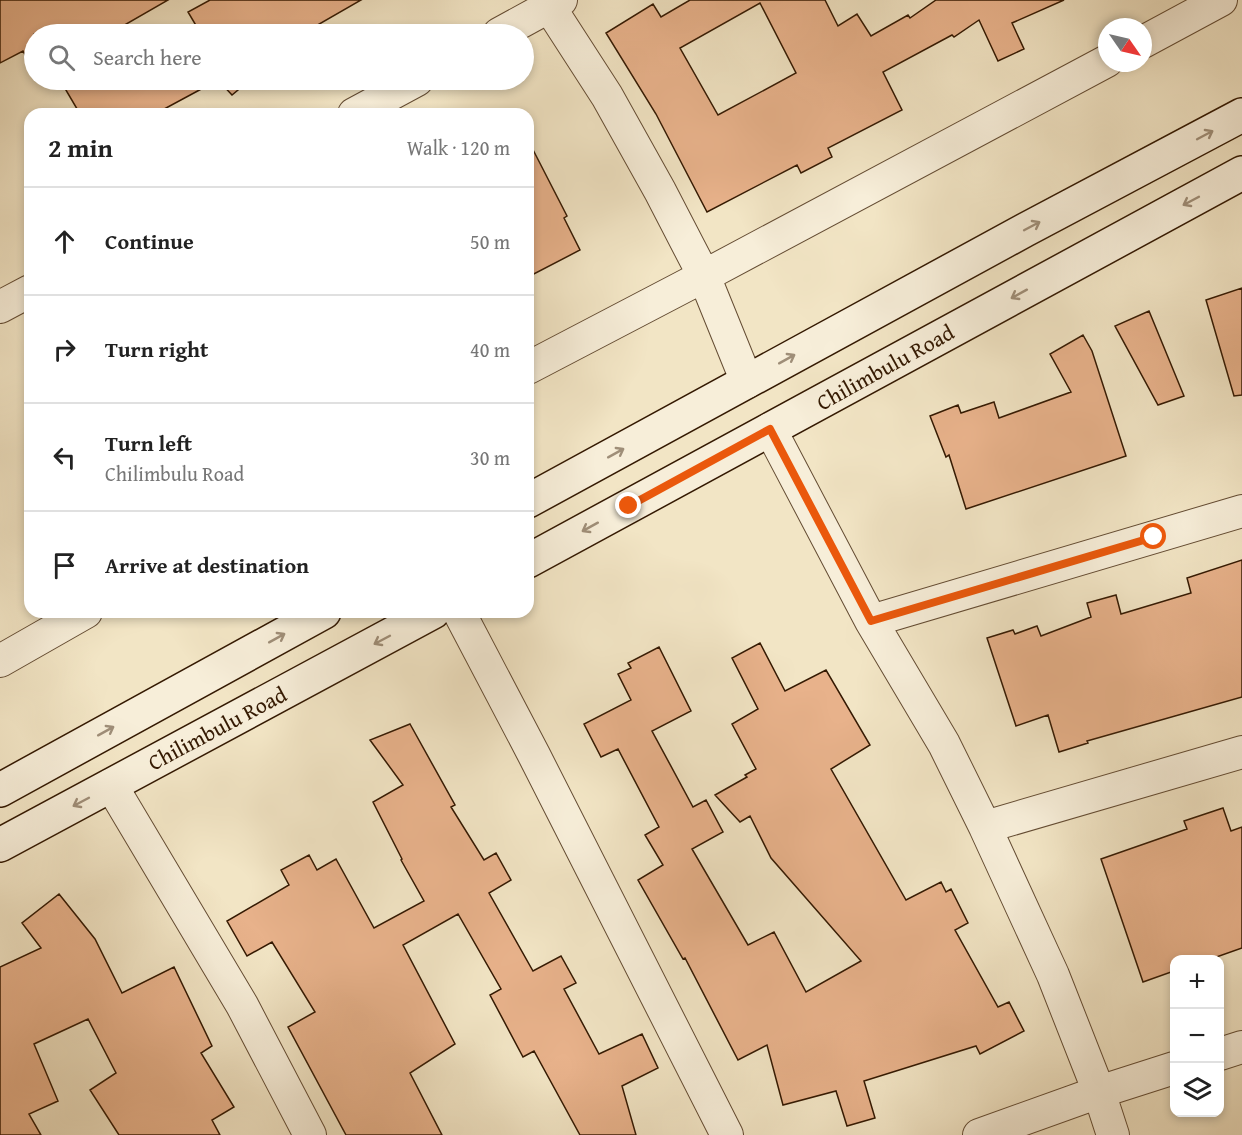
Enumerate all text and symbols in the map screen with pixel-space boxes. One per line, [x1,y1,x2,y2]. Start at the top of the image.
north arrow [1098,18,1152,72]
search box [24,24,534,90]
icon: search [45,41,78,74]
text: Search here [93,41,202,73]
text: 2 min [48,128,113,167]
one-way arrow [1195,129,1213,140]
text: Walk · 120 m [407,133,510,162]
one-way arrow [1182,196,1200,207]
one-way arrow [1023,219,1041,231]
icon: ahead [48,225,81,258]
text: Continue [105,225,194,257]
text: 50 m [470,227,510,256]
one-way arrow [1011,288,1028,300]
street label: Chilimbulu Road [810,316,960,418]
icon: right [48,333,81,366]
text: Turn right [105,333,208,365]
text: 40 m [470,335,510,364]
one-way arrow [778,353,796,364]
text: Turn left [105,427,192,459]
icon: left [48,441,81,474]
text: 30 m [470,443,510,472]
one-way arrow [607,447,624,459]
text: Chilimbulu Road [105,459,244,488]
route end [615,492,641,518]
one-way arrow [581,522,599,533]
route start [1140,523,1166,549]
icon: arrive [48,549,81,582]
text: Arrive at destination [105,549,309,581]
one-way arrow [268,632,286,643]
one-way arrow [374,634,391,646]
street label: Chilimbulu Road [142,678,292,778]
one-way arrow [97,725,115,736]
one-way arrow [72,797,90,808]
map controls [1170,955,1224,1117]
button: + [1170,955,1224,1009]
button: − [1170,1009,1224,1063]
button: layers [1170,1063,1224,1117]

